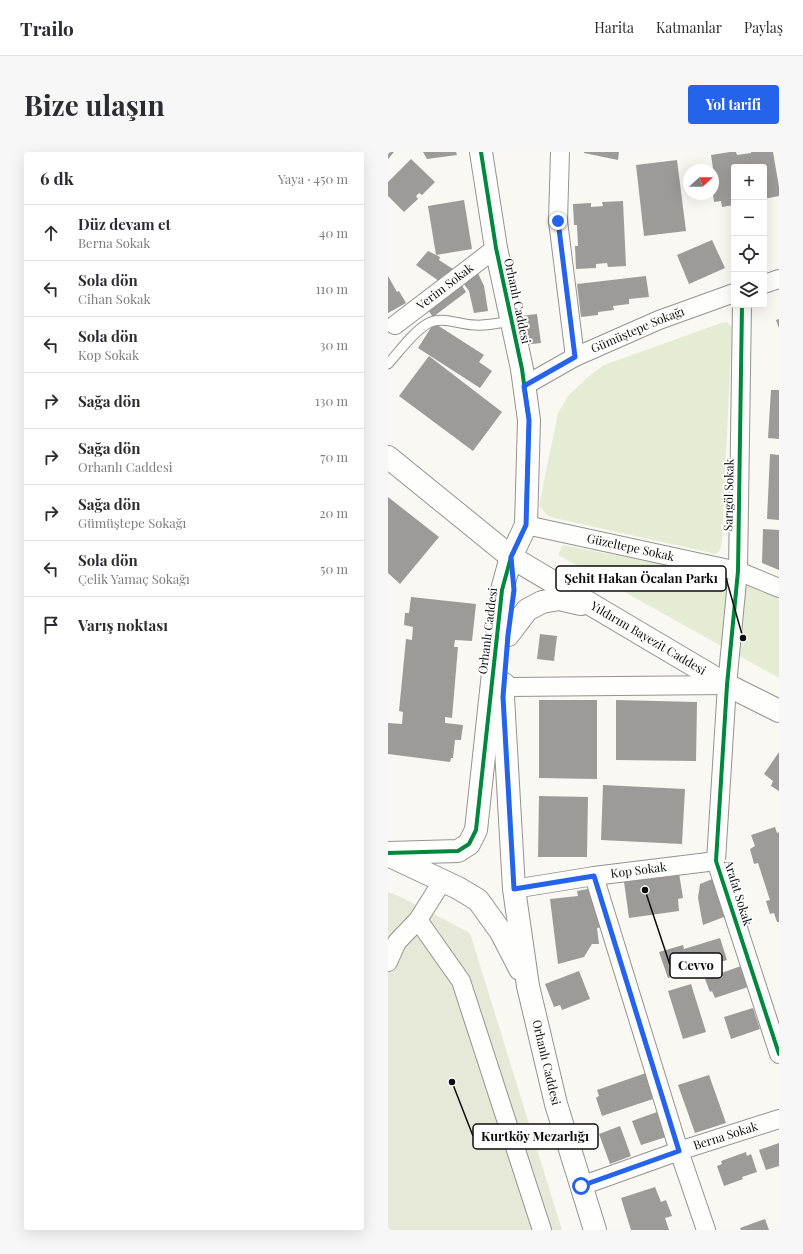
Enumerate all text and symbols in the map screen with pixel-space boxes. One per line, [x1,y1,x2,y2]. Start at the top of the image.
text: Trailo [20,15,74,41]
text: Harita [594,18,634,37]
text: Katmanlar [656,18,722,37]
text: Paylaş [744,18,783,37]
button: Yol tarifi [688,85,779,124]
text: Bize ulaşın [24,86,165,123]
north arrow [683,164,719,200]
map controls [731,164,767,308]
button: + [731,164,767,200]
text: 6 dk [40,167,74,189]
text: Yaya · 450 m [278,170,348,187]
button: − [731,200,767,236]
route end [549,212,567,230]
text: Düz devam et [78,214,171,234]
icon: ahead [40,222,62,244]
text: 40 m [319,224,348,241]
text: Berna Sokak [78,234,150,251]
button: locate [731,236,767,272]
street label: Orhanlı Caddesi [501,256,535,346]
street label: Verim Sokak [412,259,476,313]
text: Sola dön [78,270,138,290]
button: layers [731,272,767,308]
icon: left [40,278,62,300]
text: 110 m [316,280,348,297]
text: Cihan Sokak [78,290,151,307]
street label: Gümüştepe Sokağı [588,302,687,356]
text: Sola dön [78,326,138,346]
icon: left [40,334,62,356]
text: 30 m [320,336,348,353]
text: Kop Sokak [78,346,139,363]
icon: right [40,390,62,412]
text: Sağa dön [78,391,141,411]
text: 130 m [315,392,348,409]
text: Sağa dön [78,438,141,458]
icon: right [40,446,62,468]
text: 70 m [320,448,348,465]
text: Orhanlı Caddesi [78,458,173,475]
street label: Sarıgöl Sokak [719,458,737,531]
text: Sağa dön [78,494,141,514]
icon: right [40,502,62,524]
text: 20 m [319,504,348,521]
text: Gümüştepe Sokağı [78,514,186,531]
street label: Güzeltepe Sokak [586,529,676,564]
text: Sola dön [78,550,138,570]
icon: left [40,558,62,580]
text: 50 m [320,560,348,577]
callout: Şehit Hakan Öcalan Parkı [556,566,726,591]
text: Şehit Hakan Öcalan Parkı [564,569,718,586]
text: Çelik Yamaç Sokağı [78,570,190,587]
street label: Orhanlı Caddesi [474,586,500,675]
street label: Yıldırım Bayezit Caddesi [587,597,710,678]
icon: arrive [40,614,62,636]
text: Varış noktası [78,615,168,635]
street label: Arafat Sokak [721,857,757,928]
street label: Kop Sokak [609,858,668,881]
callout: Cevvo [670,953,722,978]
text: Cevvo [678,956,714,973]
street label: Orhanlı Caddesi [529,1018,565,1107]
street label: Berna Sokak [691,1117,760,1153]
callout: Kurtköy Mezarlığı [473,1124,598,1149]
text: Kurtköy Mezarlığı [481,1127,589,1144]
route start [572,1177,590,1195]

